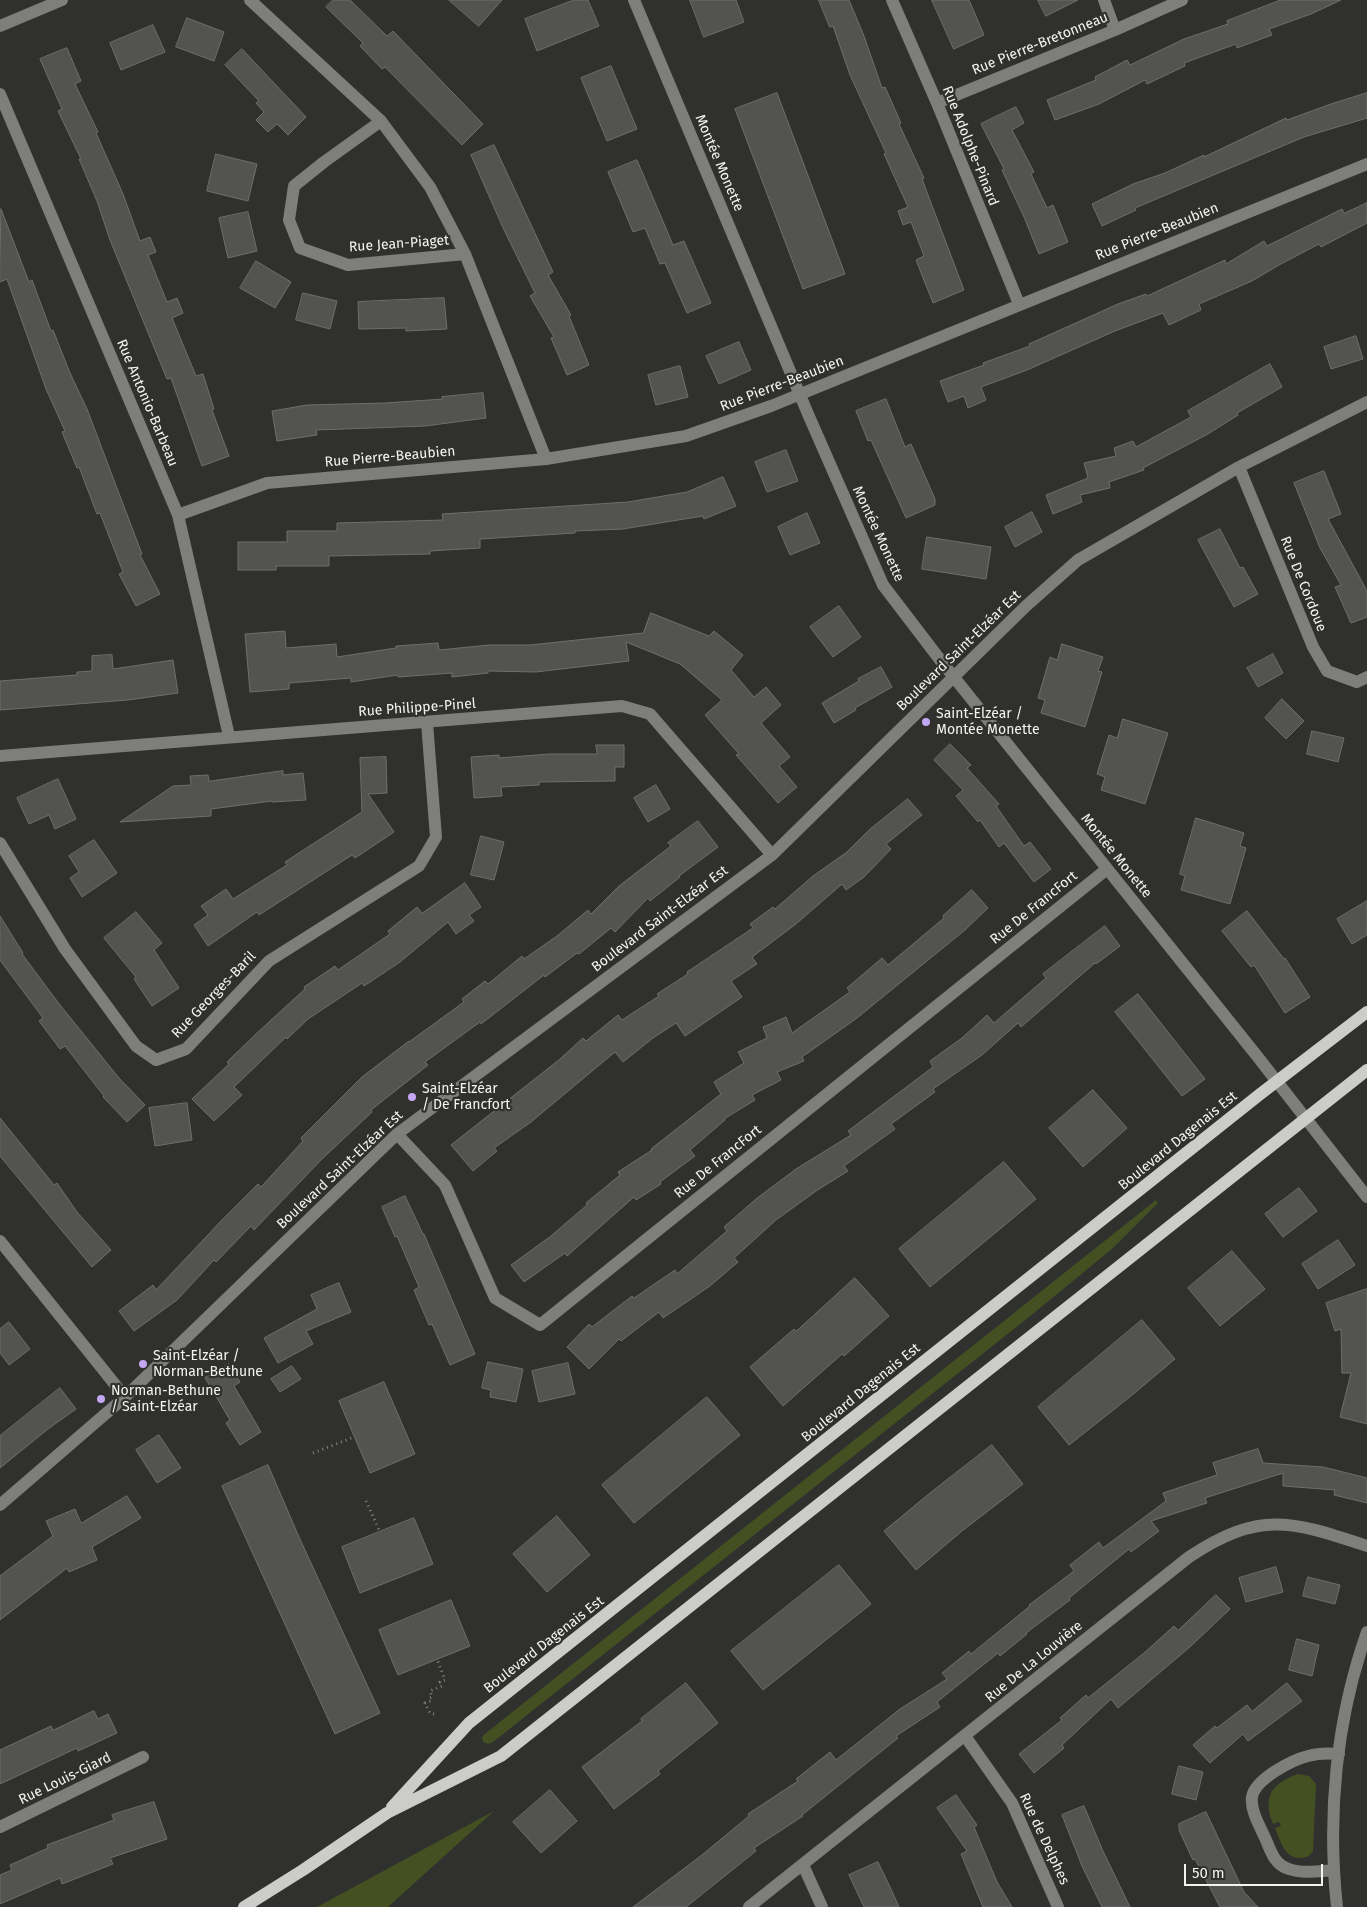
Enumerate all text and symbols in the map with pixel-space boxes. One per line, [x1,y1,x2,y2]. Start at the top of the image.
street label: Rue Pierre-Bretonneau [970,9,1110,79]
street label: Rue Adolphe-Pinard [938,84,1002,208]
street label: Montée Monette [691,112,747,214]
street label: Rue Pierre-Beaubien [1093,200,1221,264]
street label: Rue Jean-Piaget [348,232,450,256]
street label: Rue Antonio-Barbeau [113,337,181,469]
street label: Rue Pierre-Beaubien [718,353,846,415]
street label: Rue Pierre-Beaubien [324,443,456,471]
street label: Montée Monette [849,484,907,584]
street label: Rue De Cordoue [1276,534,1330,634]
street label: Boulevard Saint-Elzéar Est [893,587,1025,715]
street label: Rue Philippe-Pinel [358,696,476,720]
place label: Saint-Elzéar / Montée Monette [936,706,1040,739]
marker: Saint-Elzéar / Montée Monette [920,716,932,728]
street label: Montée Monette [1077,810,1155,902]
street label: Boulevard Saint-Elzéar Est [589,862,731,976]
street label: Rue De FrancFort [987,868,1081,948]
street label: Rue Georges-Baril [168,948,260,1042]
place label: Saint-Elzéar / De Francfort [422,1081,510,1114]
street label: Boulevard Dagenais Est [1115,1088,1241,1194]
marker: Saint-Elzéar / De Francfort [406,1091,418,1103]
street label: Boulevard Saint-Elzéar Est [273,1107,407,1233]
street label: Rue De FrancFort [671,1122,765,1202]
street label: Boulevard Dagenais Est [798,1340,924,1446]
place label: Saint-Elzéar / Norman-Bethune [153,1348,263,1380]
marker: Saint-Elzéar / Norman-Bethune [137,1358,149,1370]
place label: Norman-Bethune / Saint-Elzéar [111,1383,221,1415]
marker: Norman-Bethune / Saint-Elzéar [95,1393,107,1405]
street label: Boulevard Dagenais Est [481,1593,607,1697]
street label: Rue De La Louvière [982,1618,1086,1706]
street label: Rue Louis-Giard [16,1749,114,1809]
street label: Rue de Delphes [1015,1791,1073,1887]
scale bar [1187,1854,1326,1886]
text: 50 m [1192,1864,1225,1882]

